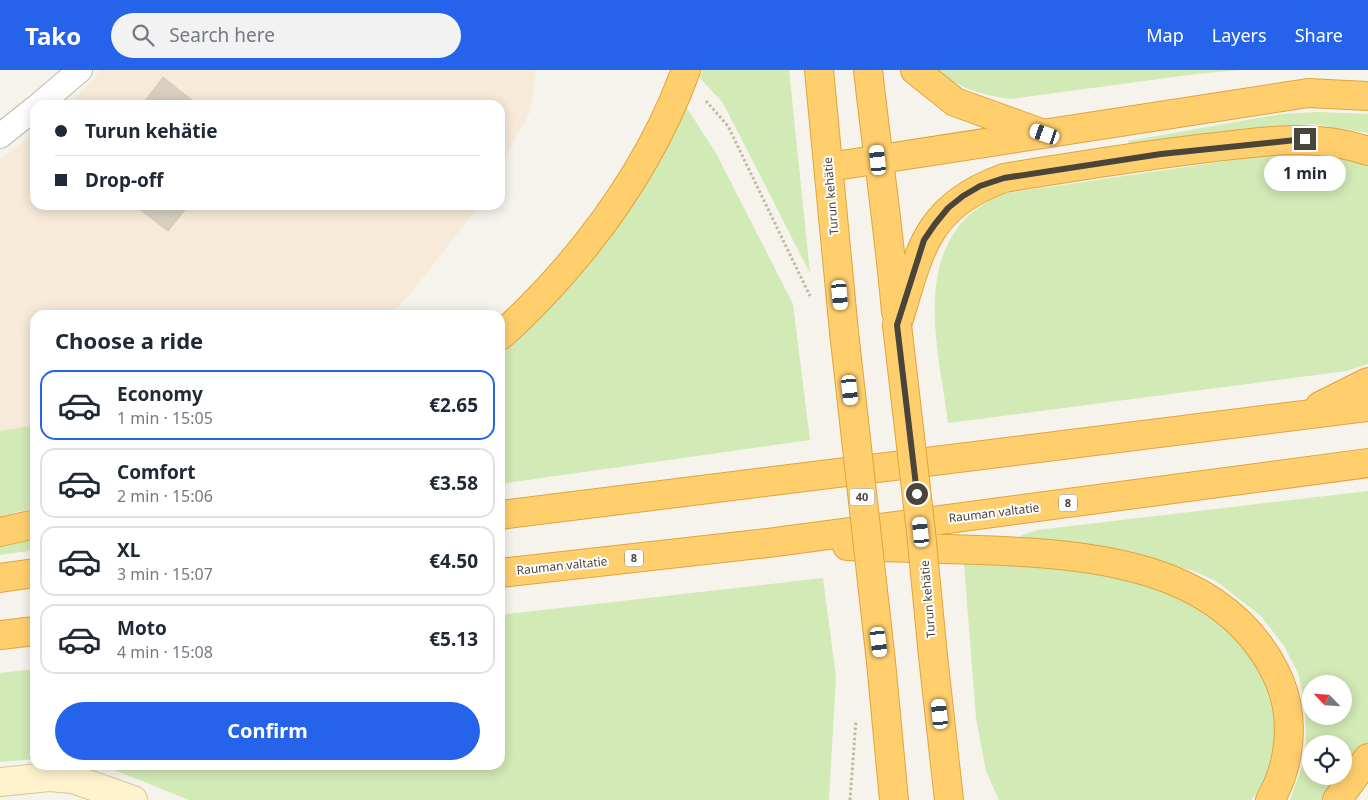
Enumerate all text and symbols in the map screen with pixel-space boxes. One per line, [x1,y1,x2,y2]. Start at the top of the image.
search box [111,13,461,58]
text: Tako [25,19,81,52]
icon: search [129,21,157,49]
text: Search here [169,22,275,48]
text: Map [1146,23,1184,47]
text: Layers [1212,23,1267,47]
text: Share [1295,23,1343,47]
text: Turun kehätie [85,118,218,144]
car [1028,122,1061,146]
route end [1294,128,1316,150]
car [868,144,887,176]
street label: Turun kehätie [819,156,842,236]
callout: 1 min [1264,156,1346,192]
text: 1 min [1283,162,1327,184]
text: Drop-off [85,167,164,193]
car [831,279,848,311]
text: Choose a ride [55,325,203,355]
car [840,374,859,406]
text: Economy [117,381,203,407]
icon: car [57,383,102,428]
text: €2.65 [429,392,478,418]
text: 1 min · 15:05 [117,407,213,429]
text: Comfort [117,459,196,485]
icon: car [57,461,102,506]
text: €3.58 [429,470,478,496]
route start [906,483,928,505]
text: 2 min · 15:06 [117,485,213,507]
road number: 40 [850,488,874,506]
road number: 8 [1059,494,1077,512]
street label: Rauman valtatie [948,498,1041,527]
car [911,516,930,548]
text: XL [117,537,140,563]
icon: car [57,539,102,584]
text: €4.50 [429,548,478,574]
road number: 8 [625,549,643,566]
street label: Rauman valtatie [516,552,608,579]
street label: Turun kehätie [916,559,939,639]
text: 3 min · 15:07 [117,563,213,585]
text: Moto [117,615,167,641]
icon: car [57,617,102,662]
text: €5.13 [429,626,478,652]
car [869,626,888,658]
text: 4 min · 15:08 [117,641,213,663]
north arrow [1302,675,1352,725]
map controls [1302,675,1352,785]
car [930,698,949,730]
button: Confirm [55,702,480,760]
button: locate [1302,735,1352,785]

